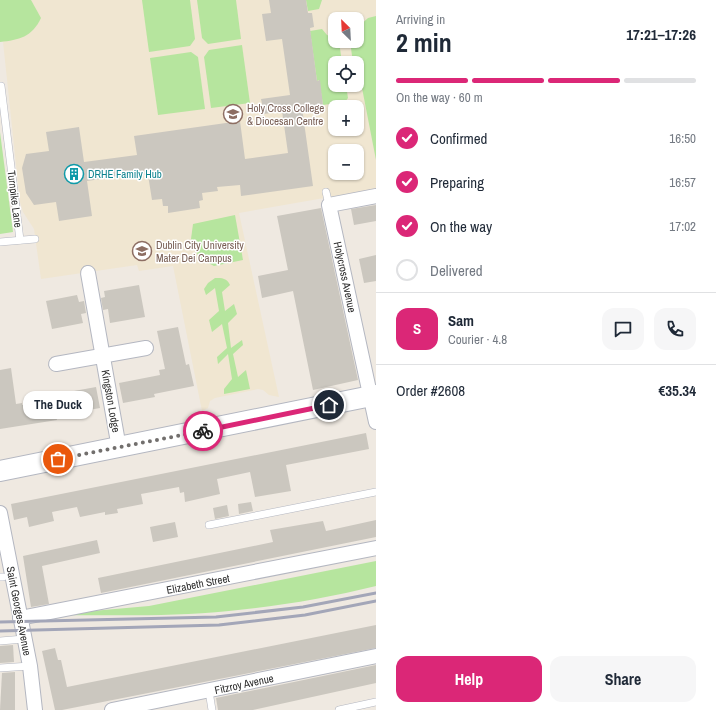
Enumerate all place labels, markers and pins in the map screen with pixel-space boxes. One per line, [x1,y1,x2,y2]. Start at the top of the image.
place label: Holy Cross College & Diocesan Centre [247,101,324,128]
school or university icon: Holy Cross College & Diocesan Centre [222,103,244,125]
building icon: DRHE Family Hub [63,163,85,185]
place label: DRHE Family Hub [88,167,162,181]
place label: Dublin City University Mater Dei Campus [156,238,244,265]
school or university icon: Dublin City University Mater Dei Campus [131,240,153,262]
pin [312,388,346,422]
callout: The Duck [23,391,93,419]
pin [41,442,75,476]

